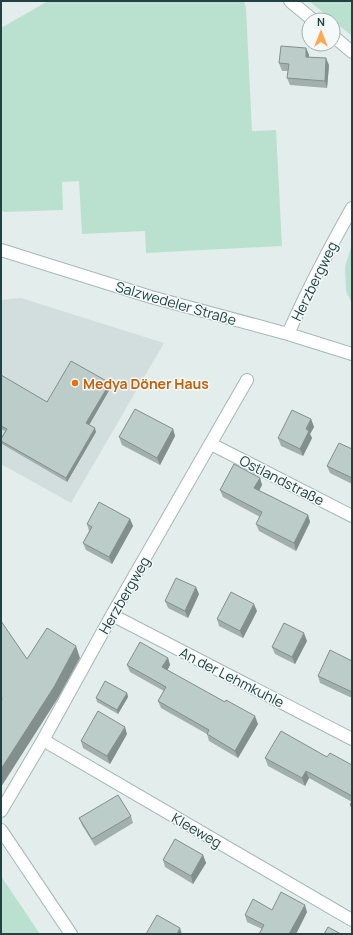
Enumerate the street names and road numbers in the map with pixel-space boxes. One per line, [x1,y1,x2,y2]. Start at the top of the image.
street label: Herzbergweg [286,238,342,324]
street label: Salzwedeler Straße [113,277,239,329]
street label: Ostlandstraße [236,450,328,510]
street label: Herzbergweg [94,553,154,637]
street label: An der Lehmkuhle [177,642,287,712]
street label: Kleeweg [169,808,225,852]

